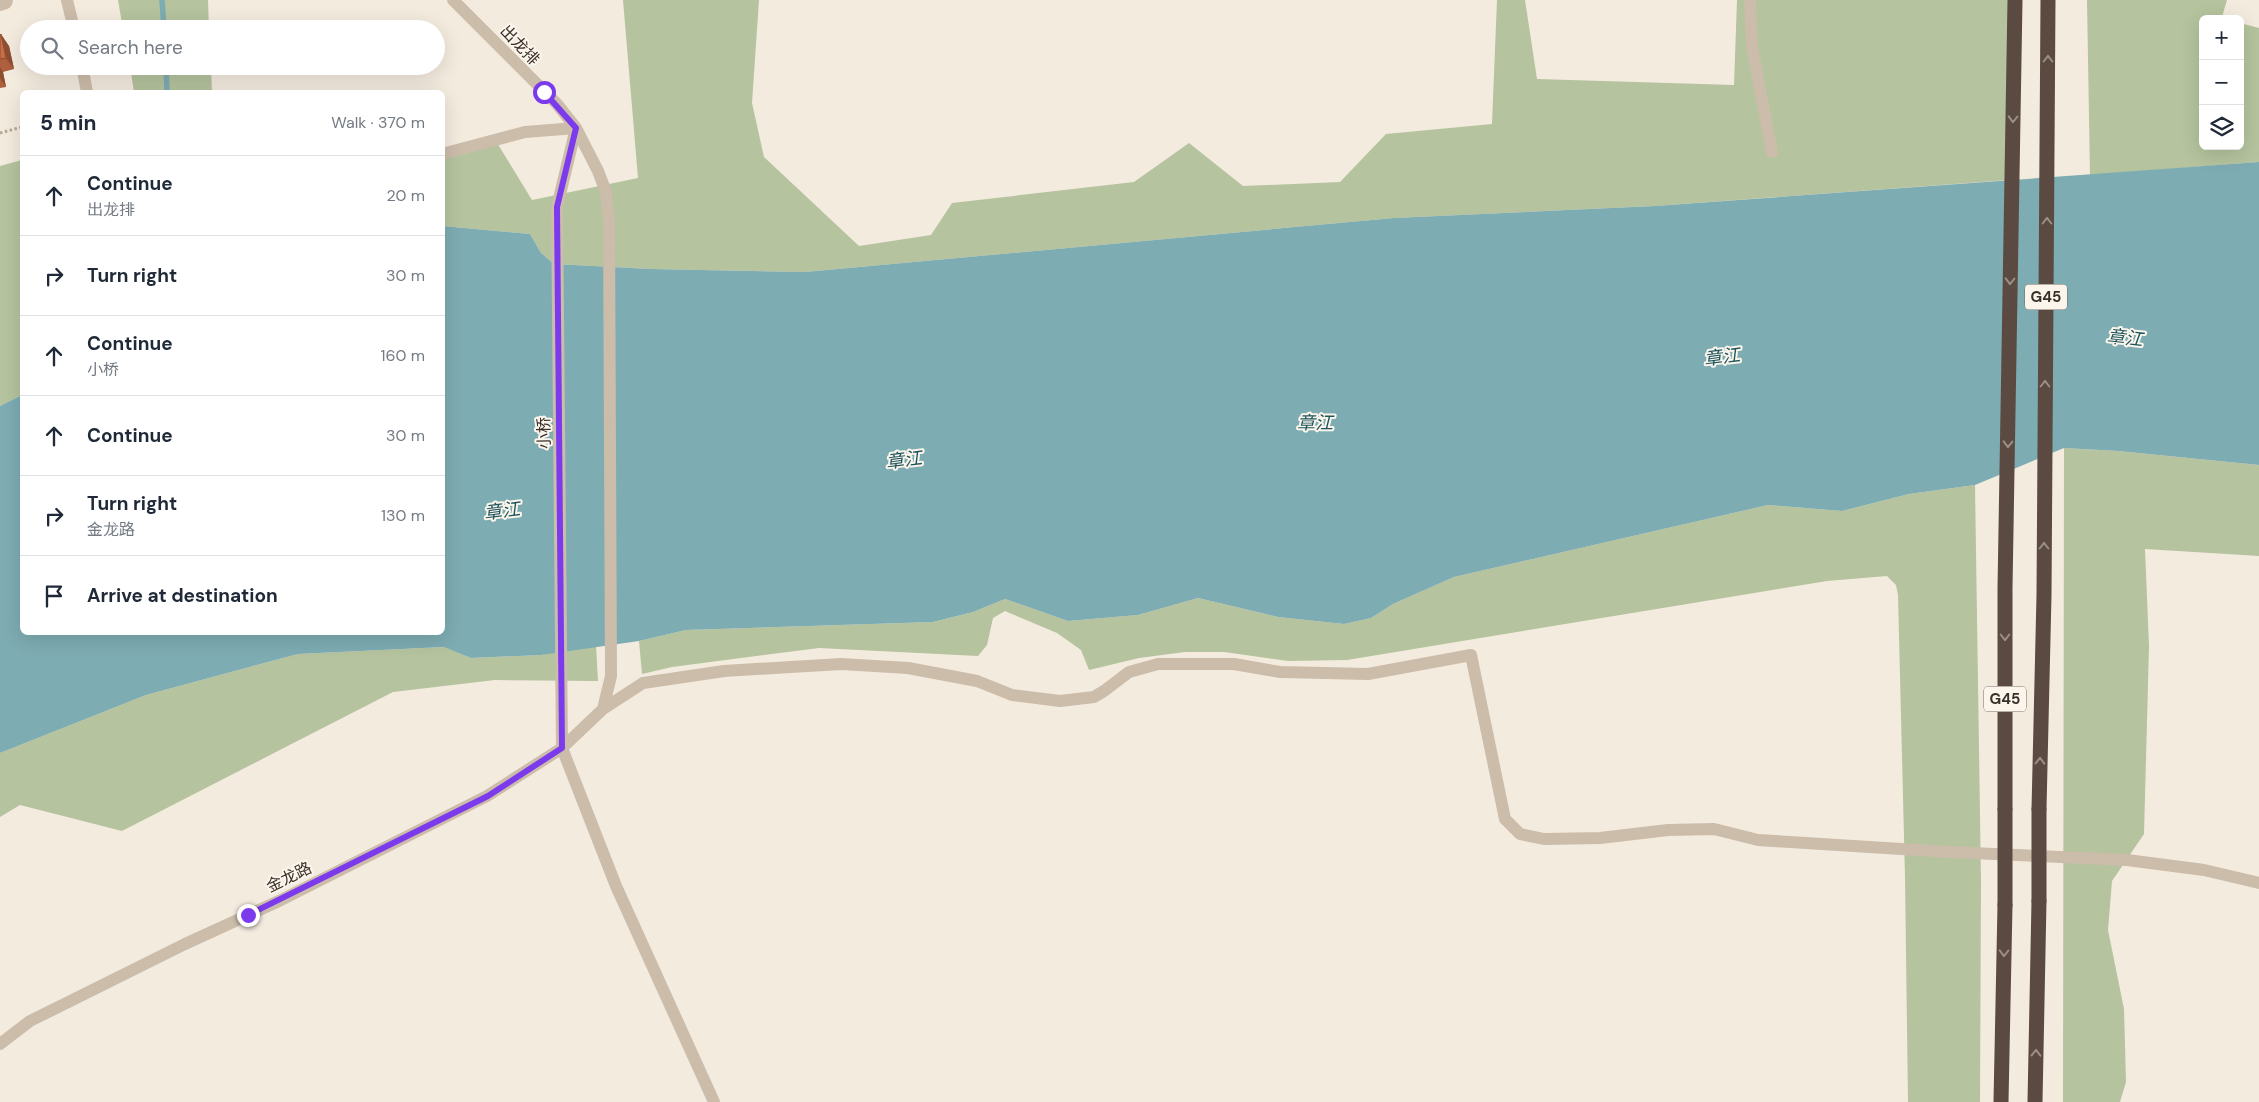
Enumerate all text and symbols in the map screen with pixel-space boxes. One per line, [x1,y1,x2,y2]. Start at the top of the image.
map controls [2199,15,2244,150]
button: + [2199,15,2244,60]
search box [20,20,445,75]
street label: 出龙排 [496,20,544,70]
icon: search [38,34,66,62]
text: Search here [78,35,183,60]
one-way arrow [2043,54,2053,62]
button: − [2199,60,2244,105]
route start [533,81,556,104]
button: layers [2199,105,2244,150]
text: 5 min [40,109,96,137]
text: Walk · 370 m [331,112,425,133]
one-way arrow [2008,115,2018,123]
text: Continue [87,171,173,196]
icon: ahead [40,182,68,210]
text: 20 m [386,185,425,206]
text: 出龙排 [87,199,135,220]
one-way arrow [2042,217,2052,224]
icon: right [40,262,68,290]
text: Turn right [87,263,177,288]
text: 30 m [386,265,425,286]
one-way arrow [2005,278,2015,285]
road number: G45 [2025,284,2067,310]
water label: 章江 [2106,324,2146,352]
text: Continue [87,331,173,356]
icon: ahead [40,342,68,370]
water label: 章江 [1703,343,1743,371]
text: 160 m [381,345,425,366]
text: 小桥 [87,359,119,380]
one-way arrow [2040,379,2050,387]
water label: 章江 [1297,411,1335,435]
street label: 小桥 [533,417,555,449]
icon: ahead [40,422,68,450]
text: Continue [87,423,173,448]
text: 30 m [386,425,425,446]
one-way arrow [2002,440,2013,448]
water label: 章江 [885,446,925,474]
text: Turn right [87,491,177,516]
water label: 章江 [483,497,523,525]
icon: right [40,502,68,530]
text: 130 m [381,505,425,526]
text: 金龙路 [87,519,135,540]
one-way arrow [2039,542,2049,550]
icon: arrive [40,582,68,610]
text: Arrive at destination [87,583,278,608]
one-way arrow [2000,634,2010,641]
road number: G45 [1984,686,2026,712]
one-way arrow [2035,756,2045,764]
street label: 金龙路 [263,857,315,897]
route end [237,904,260,927]
one-way arrow [1999,950,2009,958]
one-way arrow [2031,1049,2041,1057]

